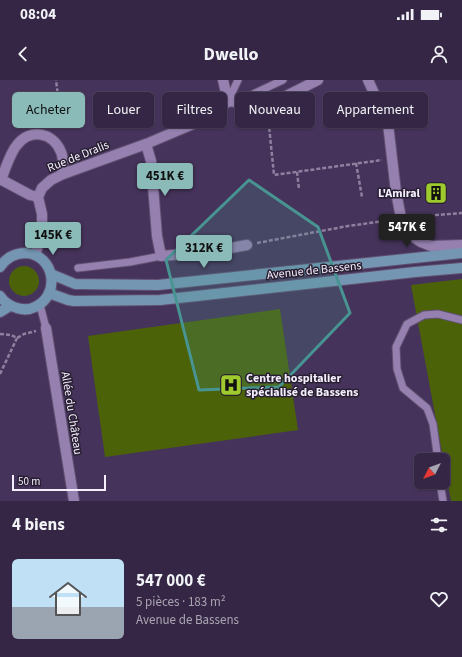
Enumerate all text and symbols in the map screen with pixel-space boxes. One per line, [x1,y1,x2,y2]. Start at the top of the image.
text: 08:04 [20,4,56,25]
text: Dwello [204,42,258,67]
icon: back [12,43,34,65]
icon: person [428,43,450,65]
chip: Acheter [12,92,85,128]
chip: Louer [93,92,154,128]
chip: Filtres [162,92,227,128]
chip: Nouveau [235,92,315,128]
chip: Appartement [323,92,428,128]
street label: Rue de Dralis [45,136,112,177]
pin: 451K € [132,163,198,197]
text: 451K € [146,167,184,185]
building icon: L'Amiral [423,180,449,206]
place label: L'Amiral [378,185,421,202]
pin: 547K € [374,214,440,248]
text: 547K € [388,218,426,236]
pin: 145K € [20,222,86,256]
text: 145K € [34,226,72,244]
pin: 312K € [171,235,237,269]
text: 312K € [185,239,223,257]
street label: Avenue de Bassens [266,257,362,284]
street label: Allée du Château [57,370,86,456]
place label: Centre hospitalier spécialisé de Bassens [246,370,358,401]
hospital icon: Centre hospitalier spécialisé de Bassens [218,372,244,398]
north arrow [414,453,450,489]
map controls [414,453,450,489]
scale bar [12,473,106,492]
text: 50 m [18,474,40,489]
text: 4 biens [12,513,65,537]
icon: filters [428,514,450,536]
text: 547 000 € [136,569,206,593]
icon: home [44,575,92,623]
icon: heart [428,588,450,610]
text: 5 pièces · 183 m² [136,593,225,611]
text: Avenue de Bassens [136,611,239,629]

